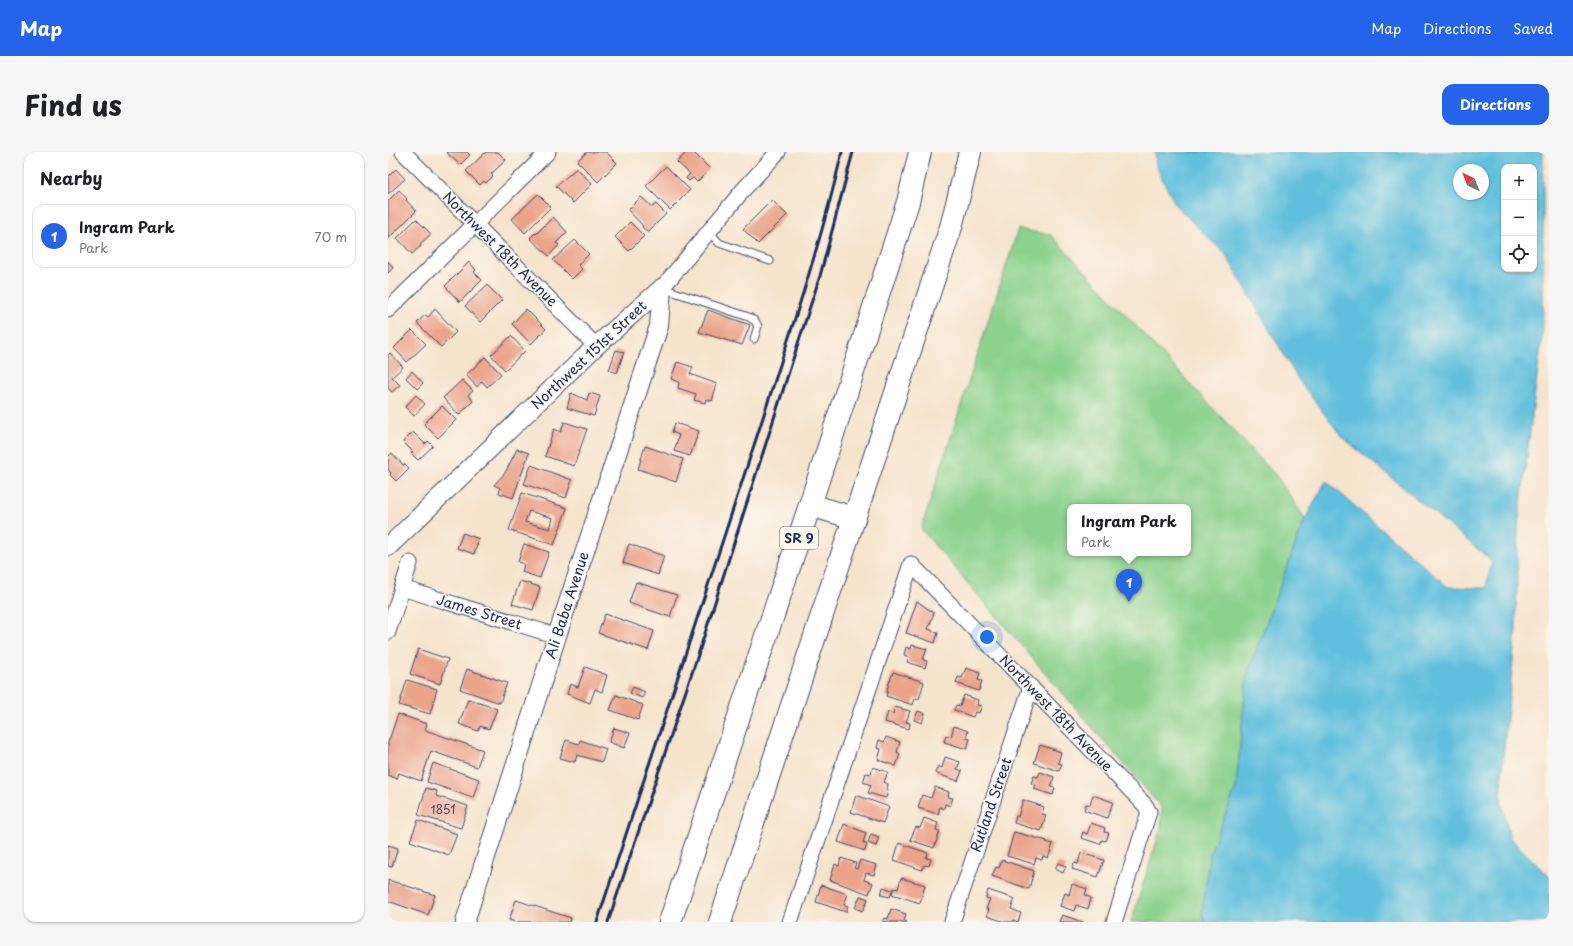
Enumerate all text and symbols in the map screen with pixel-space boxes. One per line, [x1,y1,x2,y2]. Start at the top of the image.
text: Map [20,14,62,42]
text: Map [1371,18,1401,39]
text: Directions [1423,18,1491,39]
text: Saved [1513,18,1553,39]
text: Find us [24,83,122,126]
button: Directions [1442,84,1549,125]
north arrow [1453,164,1489,200]
map controls [1501,164,1537,272]
button: + [1501,164,1537,200]
text: Nearby [40,165,102,191]
street label: Northwest 18th Avenue [438,186,563,311]
button: − [1501,200,1537,236]
text: Ingram Park [79,215,175,238]
text: 1 [51,227,57,246]
text: 70 m [314,227,347,246]
button: locate [1501,236,1537,272]
text: Park [79,238,108,257]
street label: Northwest 151st Street [526,295,651,414]
popup [1067,504,1191,556]
text: Ingram Park [1081,509,1177,532]
road number: SR 9 [780,527,818,549]
text: Park [1081,532,1110,551]
street label: Ali Baba Avenue [539,548,594,661]
pin: 1 [1116,569,1142,602]
street label: James Street [434,589,525,635]
your location [977,627,997,647]
street label: Northwest 18th Avenue [995,650,1118,776]
street label: Rutland Street [965,754,1017,855]
house number: 1851 [430,800,456,818]

